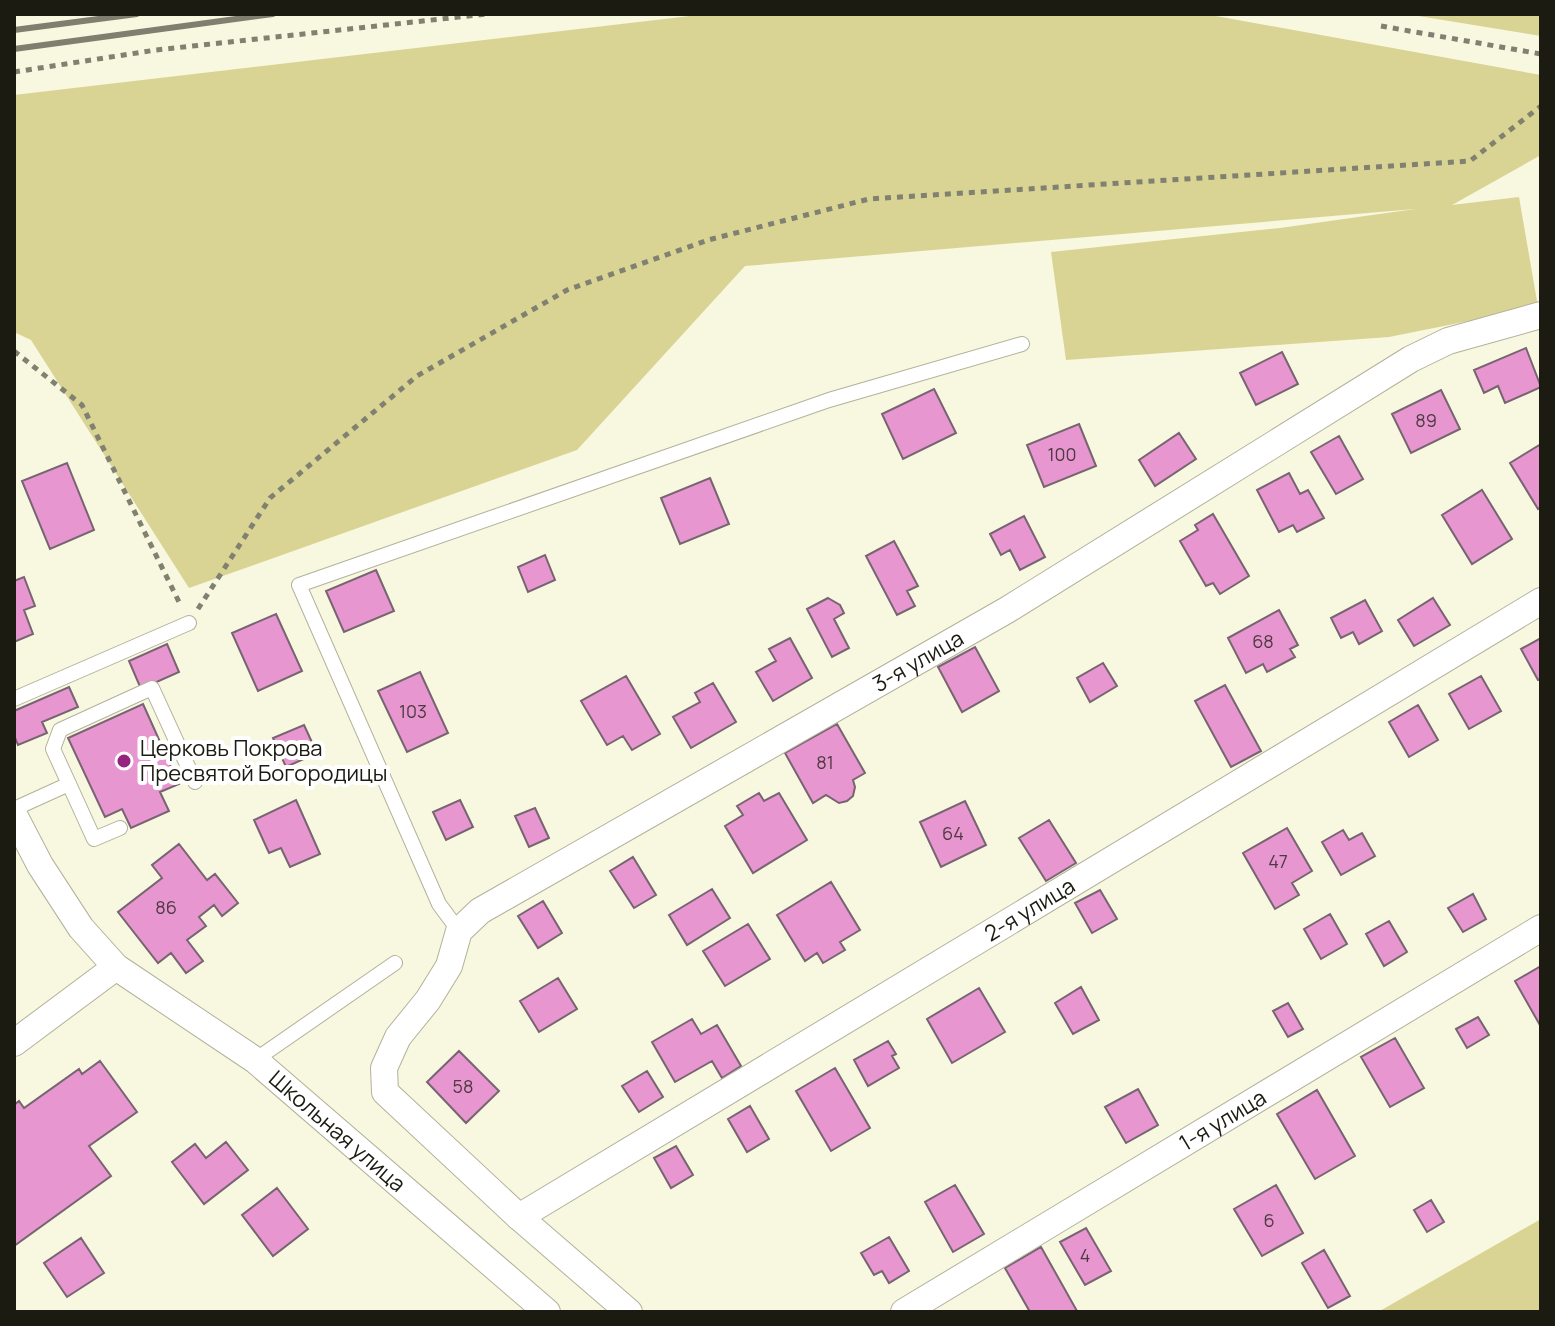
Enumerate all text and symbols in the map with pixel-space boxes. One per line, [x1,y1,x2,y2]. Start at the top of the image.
house number: 89 [1415,408,1437,432]
house number: 100 [1048,442,1076,466]
street label: 3-я улица [867,623,969,699]
house number: 68 [1252,629,1274,653]
house number: 103 [399,699,427,723]
place label: Церковь Покрова Пресвятой Богородицы [140,733,387,788]
house number: 81 [816,750,834,774]
marker: Церковь Покрова Пресвятой Богородицы [115,752,133,770]
house number: 64 [942,821,964,845]
house number: 47 [1268,849,1288,873]
street label: 2-я улица [979,871,1080,948]
house number: 86 [155,895,177,919]
street label: Школьная улица [263,1064,412,1199]
house number: 58 [453,1074,473,1098]
street label: 1-я улица [1173,1082,1272,1158]
house number: 6 [1263,1208,1275,1232]
house number: 4 [1080,1243,1090,1267]

